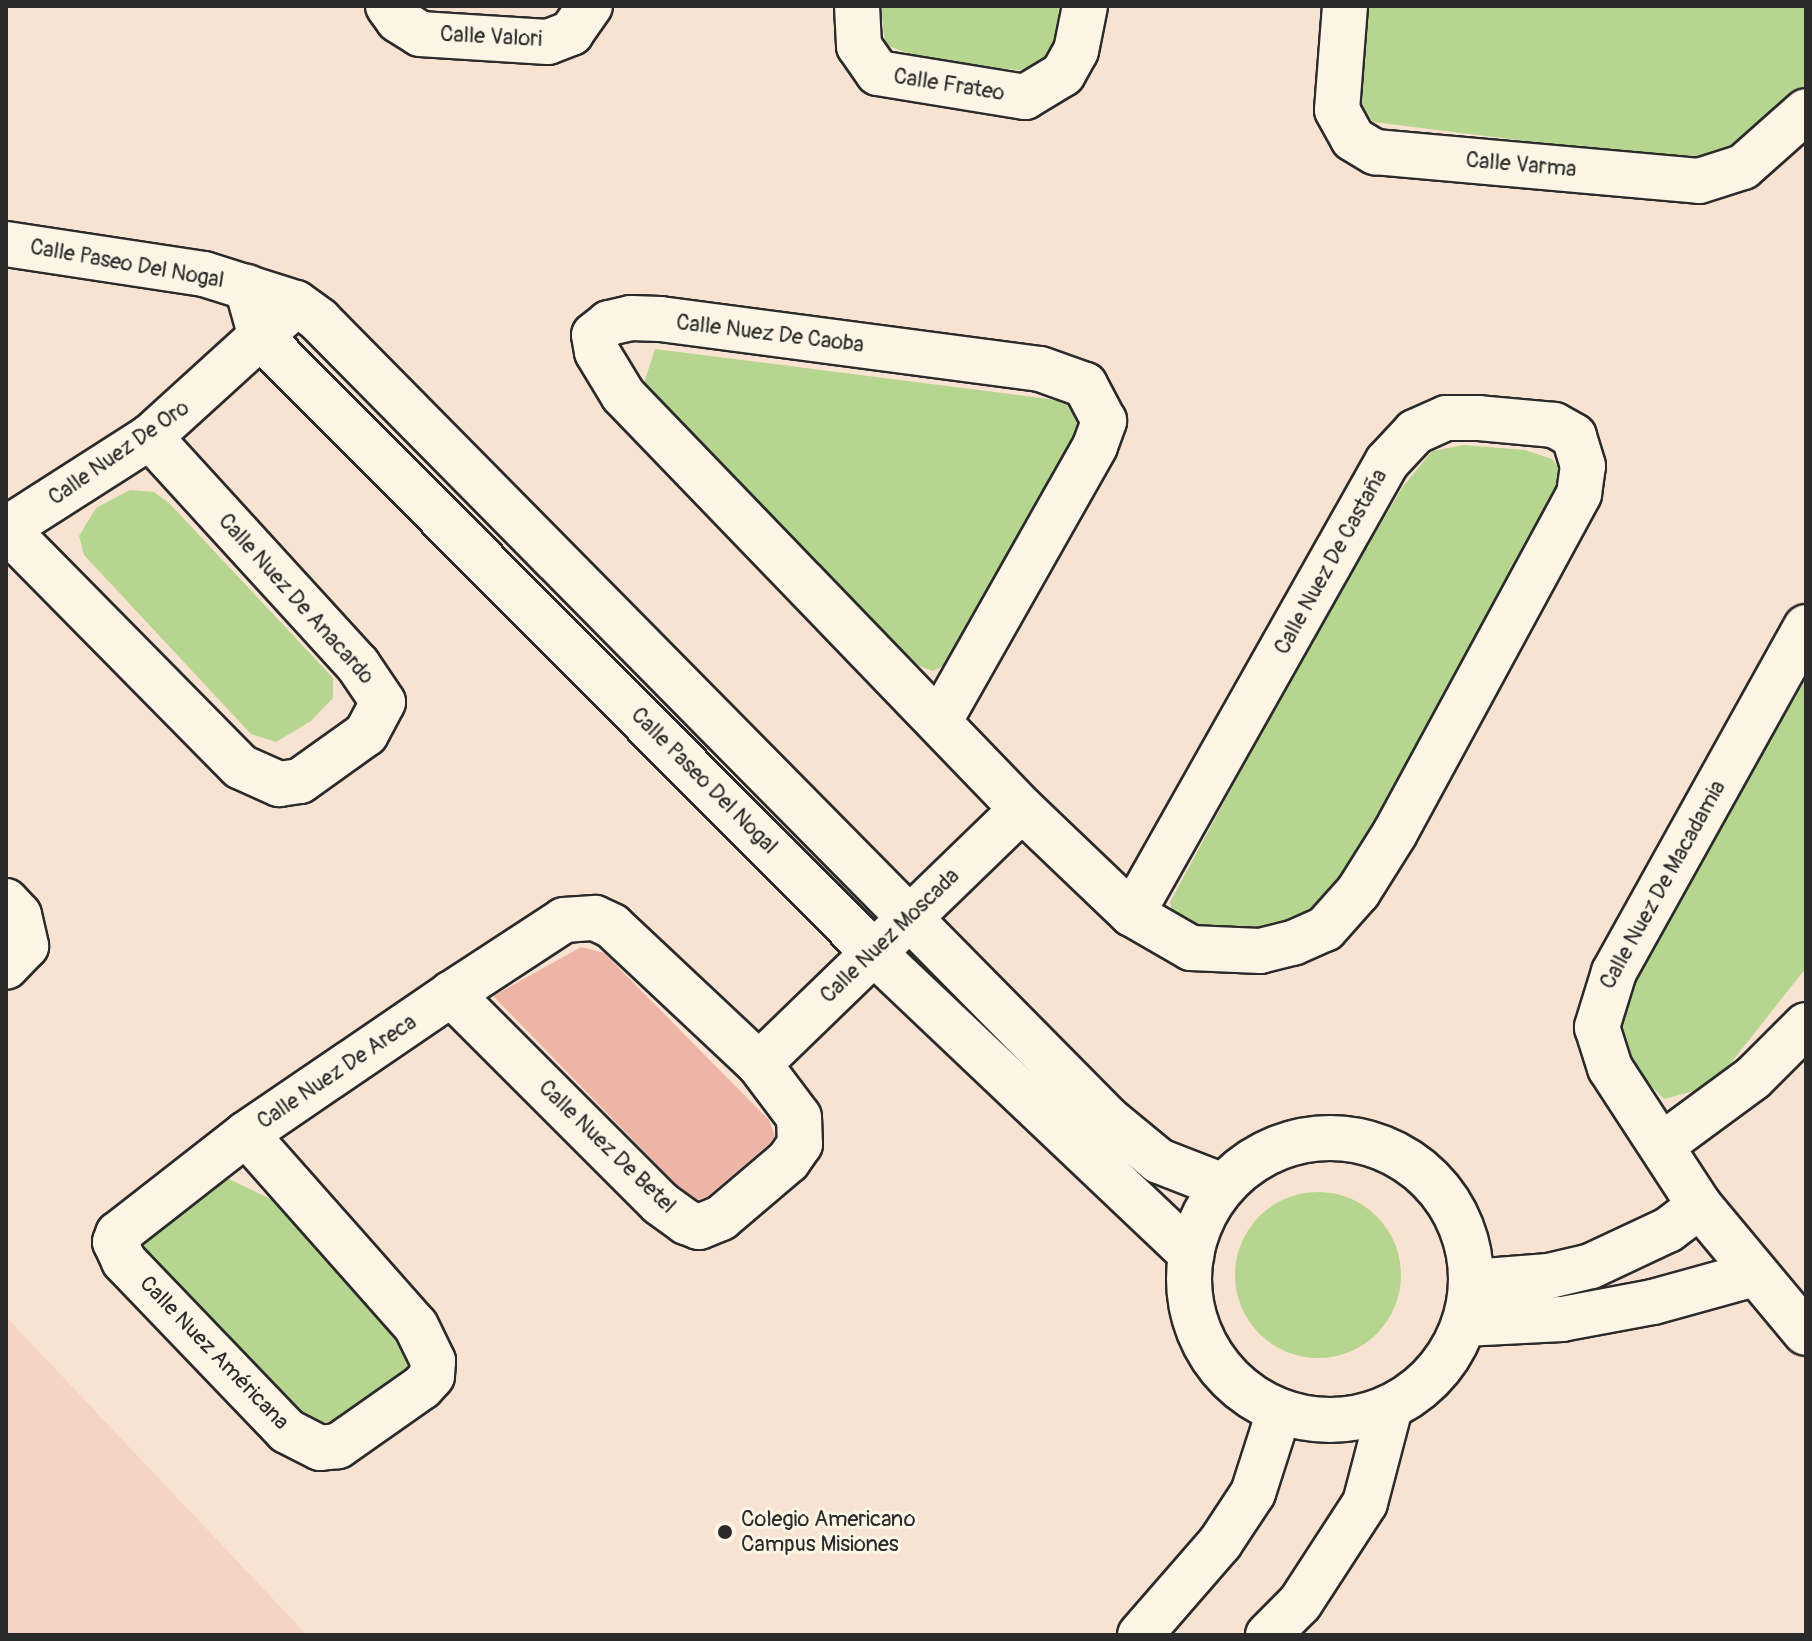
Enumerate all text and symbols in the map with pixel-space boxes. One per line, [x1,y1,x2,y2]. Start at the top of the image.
street label: Calle Valori [439,21,543,53]
street label: Calle Frateo [892,63,1006,107]
street label: Calle Varma [1465,147,1577,183]
street label: Calle Paseo Del Nogal [28,234,226,294]
street label: Calle Nuez De Caoba [675,309,865,359]
street label: Calle Nuez De Oro [44,395,194,511]
street label: Calle Nuez De Castaña [1269,465,1393,659]
street label: Calle Nuez De Anacardo [212,508,380,690]
street label: Calle Paseo Del Nogal [625,702,783,860]
street label: Calle Nuez De Macadamia [1595,776,1731,994]
street label: Calle Nuez Moscada [815,863,965,1009]
street label: Calle Nuez De Areca [252,1009,422,1135]
street label: Calle Nuez De Betel [533,1075,681,1219]
street label: Calle Nuez Américana [134,1271,294,1435]
place label: Colegio Americano Campus Misiones [741,1506,915,1558]
marker: Colegio Americano Campus Misiones [716,1523,734,1541]

